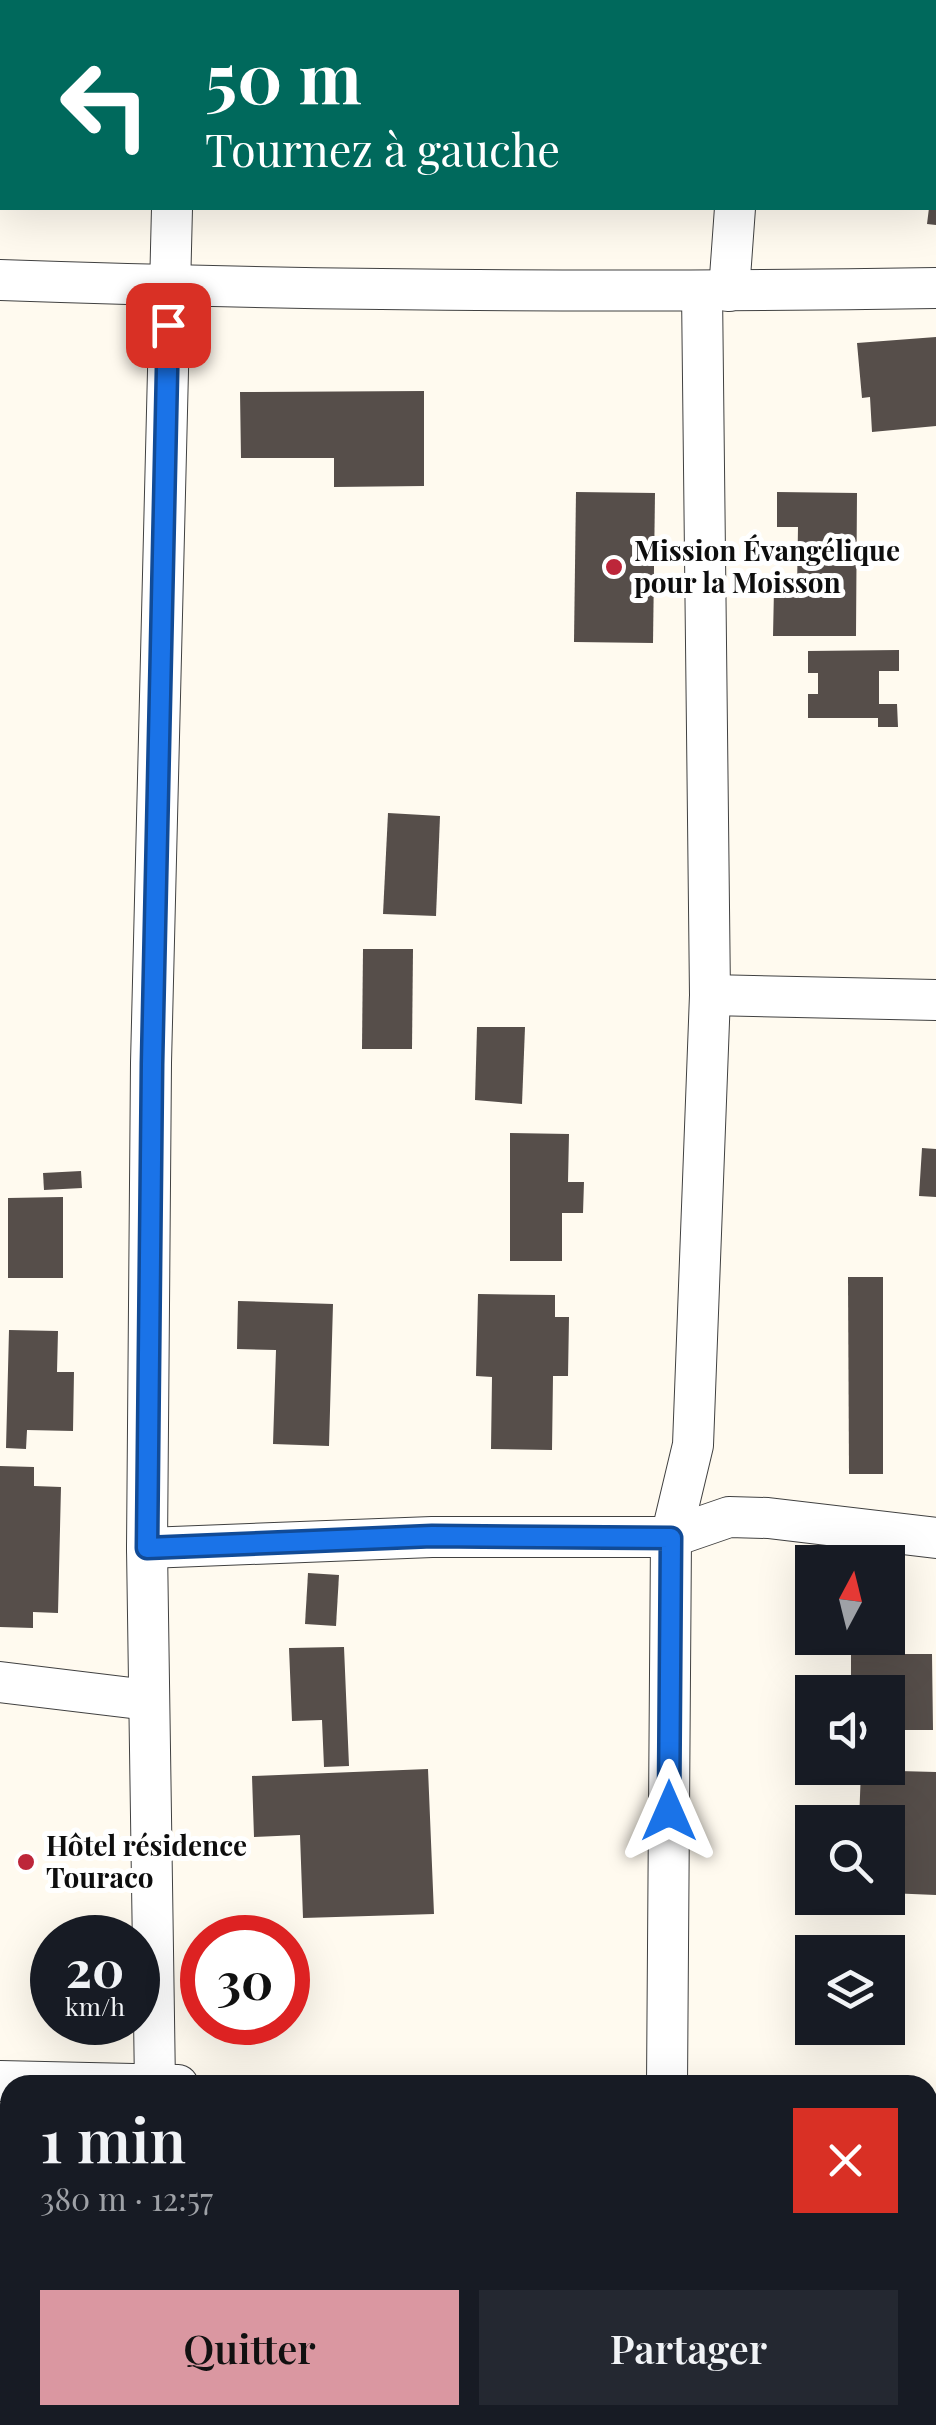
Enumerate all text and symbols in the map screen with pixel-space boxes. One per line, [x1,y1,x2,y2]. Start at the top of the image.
text: 50 m [205,28,362,122]
icon: left [40,40,170,170]
text: Tournez à gauche [205,118,560,178]
pin [126,283,211,368]
icon: arrive [141,298,196,353]
place label: Mission Évangélique pour la Moisson [634,531,900,600]
marker: Mission Évangélique pour la Moisson [603,556,625,578]
north arrow [795,1545,905,1655]
map controls [795,1545,905,2045]
button: sound [795,1675,905,1785]
position arrow [617,1759,721,1863]
button: search [795,1805,905,1915]
place label: Hôtel résidence Touraco [46,1826,247,1895]
marker: Hôtel résidence Touraco [15,1851,37,1873]
speed limit sign: 30 [180,1915,310,2045]
text: 20 [66,1934,124,2001]
button: layers [795,1935,905,2045]
text: km/h [65,1989,125,2022]
text: 1 min [40,2098,186,2178]
button: close [793,2108,898,2213]
text: 380 m · 12:57 [40,2176,213,2219]
button: Quitter [40,2290,459,2405]
button: Partager [479,2290,898,2405]

